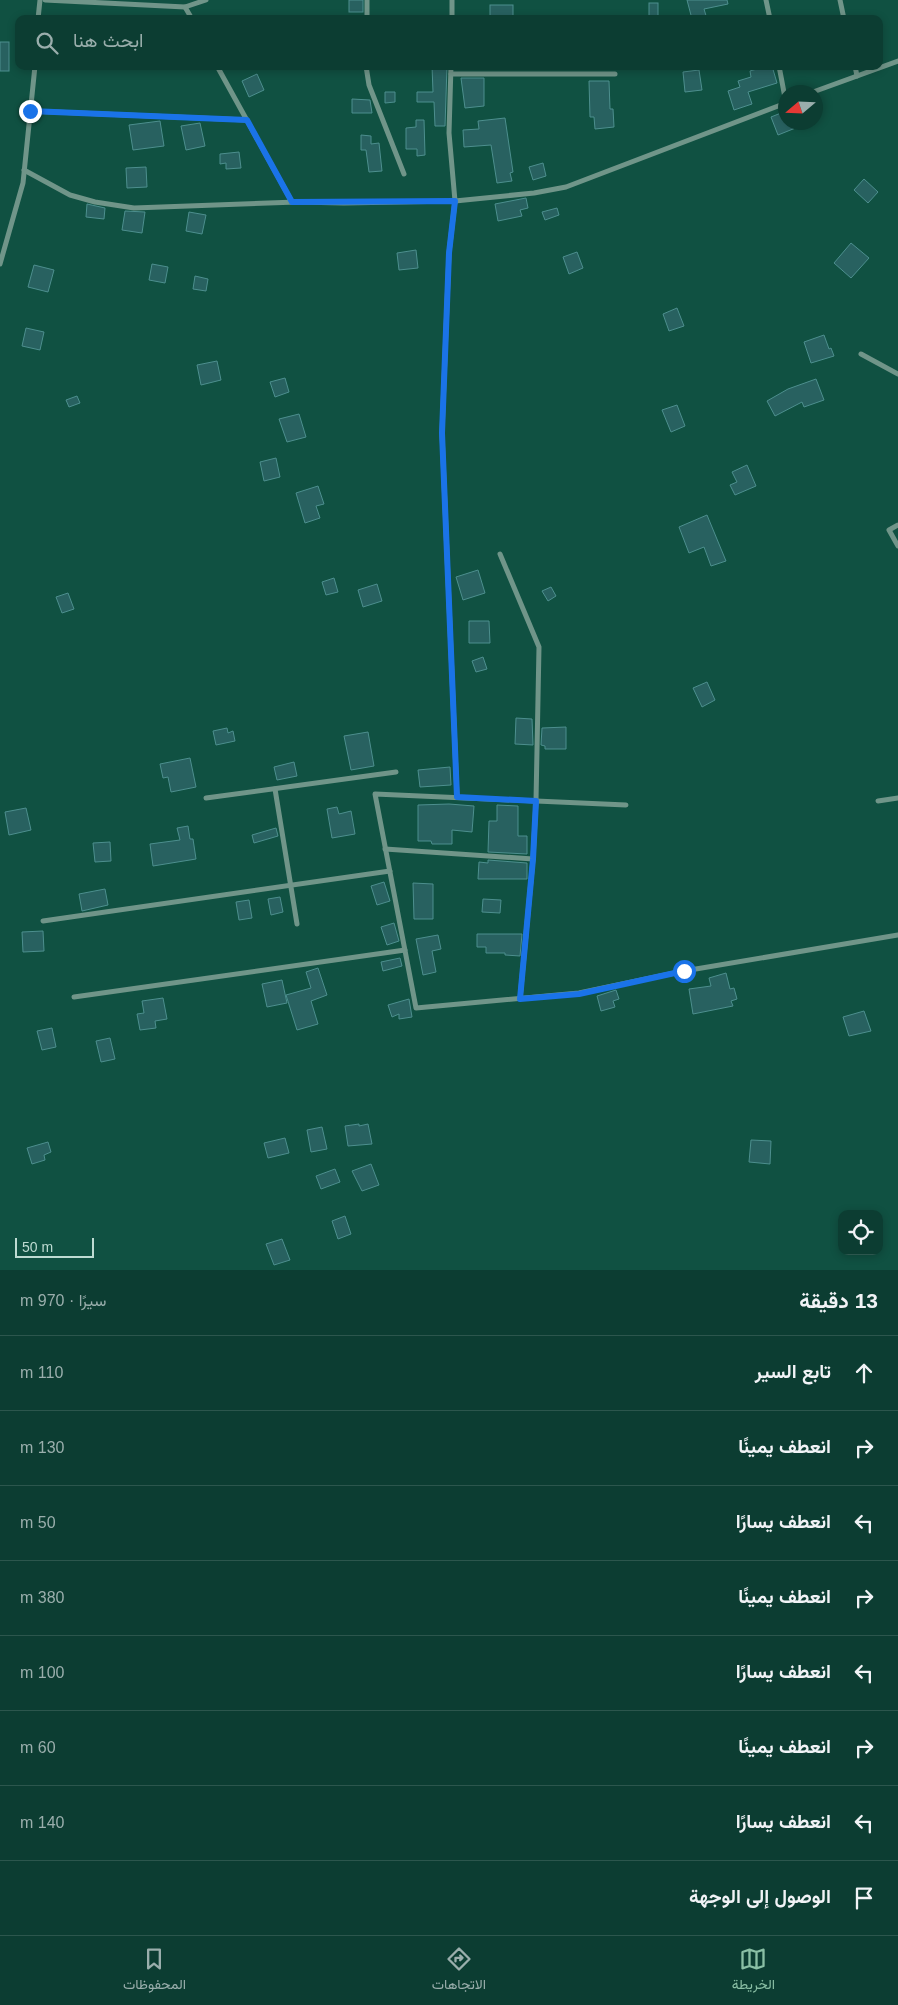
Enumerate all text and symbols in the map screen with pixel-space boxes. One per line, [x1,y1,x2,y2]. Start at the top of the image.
search box [15,15,883,70]
icon: search [33,29,61,57]
text: ابحث هنا [73,30,143,51]
north arrow [778,85,823,130]
route end [19,100,42,123]
route start [673,960,696,983]
map controls [838,1210,883,1255]
button: locate [838,1210,883,1255]
scale bar [15,1235,94,1258]
text: 50 m [22,1239,53,1255]
text: 13 دقيقة [799,1289,878,1312]
text: سيرًا · 970 m [20,1292,106,1309]
icon: ahead [850,1359,878,1387]
text: تابع السير [755,1361,831,1382]
text: 110 m [20,1364,63,1381]
icon: right [850,1434,878,1462]
text: انعطف يمينًا [738,1436,831,1457]
text: 130 m [20,1439,64,1456]
icon: left [850,1509,878,1537]
text: انعطف يسارًا [736,1511,831,1532]
text: 50 m [20,1514,56,1531]
icon: right [850,1584,878,1612]
text: انعطف يمينًا [738,1586,831,1607]
text: 380 m [20,1589,64,1606]
icon: left [850,1659,878,1687]
text: انعطف يسارًا [736,1661,831,1682]
text: 100 m [20,1664,64,1681]
icon: right [850,1734,878,1762]
text: انعطف يمينًا [738,1736,831,1757]
text: 60 m [20,1739,56,1756]
icon: left [850,1809,878,1837]
text: انعطف يسارًا [736,1811,831,1832]
text: 140 m [20,1814,64,1831]
icon: arrive [850,1884,878,1912]
text: الوصول إلى الوجهة [689,1886,831,1907]
tab: المحفوظات [123,1945,186,1997]
tab: الاتجاهات [432,1945,486,1997]
tab: الخريطة [732,1945,775,1997]

